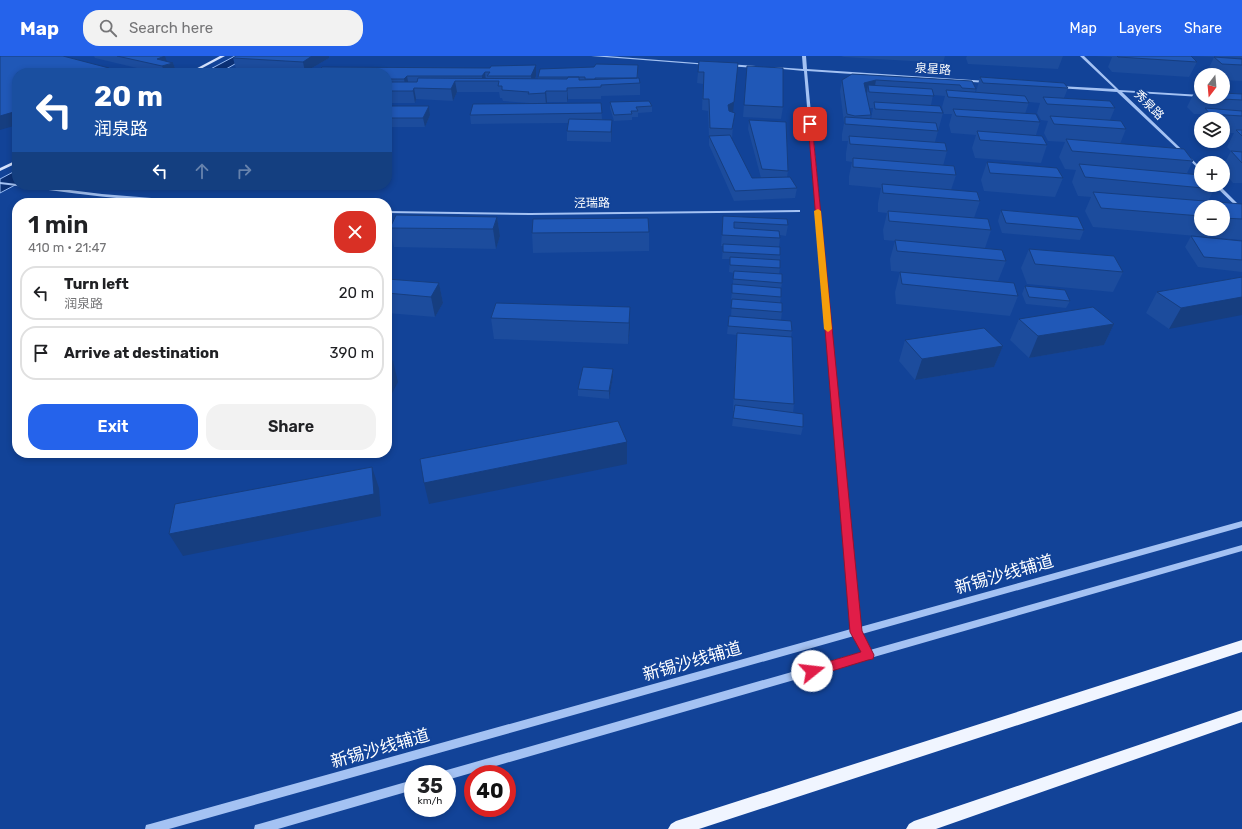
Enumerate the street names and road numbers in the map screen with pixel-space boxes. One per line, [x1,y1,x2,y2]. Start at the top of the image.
street label: 泉星路 [915,61,951,77]
street label: 秀泉路 [1131,87,1167,123]
street label: 泾瑞路 [574,196,610,210]
street label: 新锡沙线辅道 [952,550,1056,598]
street label: 新锡沙线辅道 [640,637,744,685]
street label: 新锡沙线辅道 [328,724,432,772]

